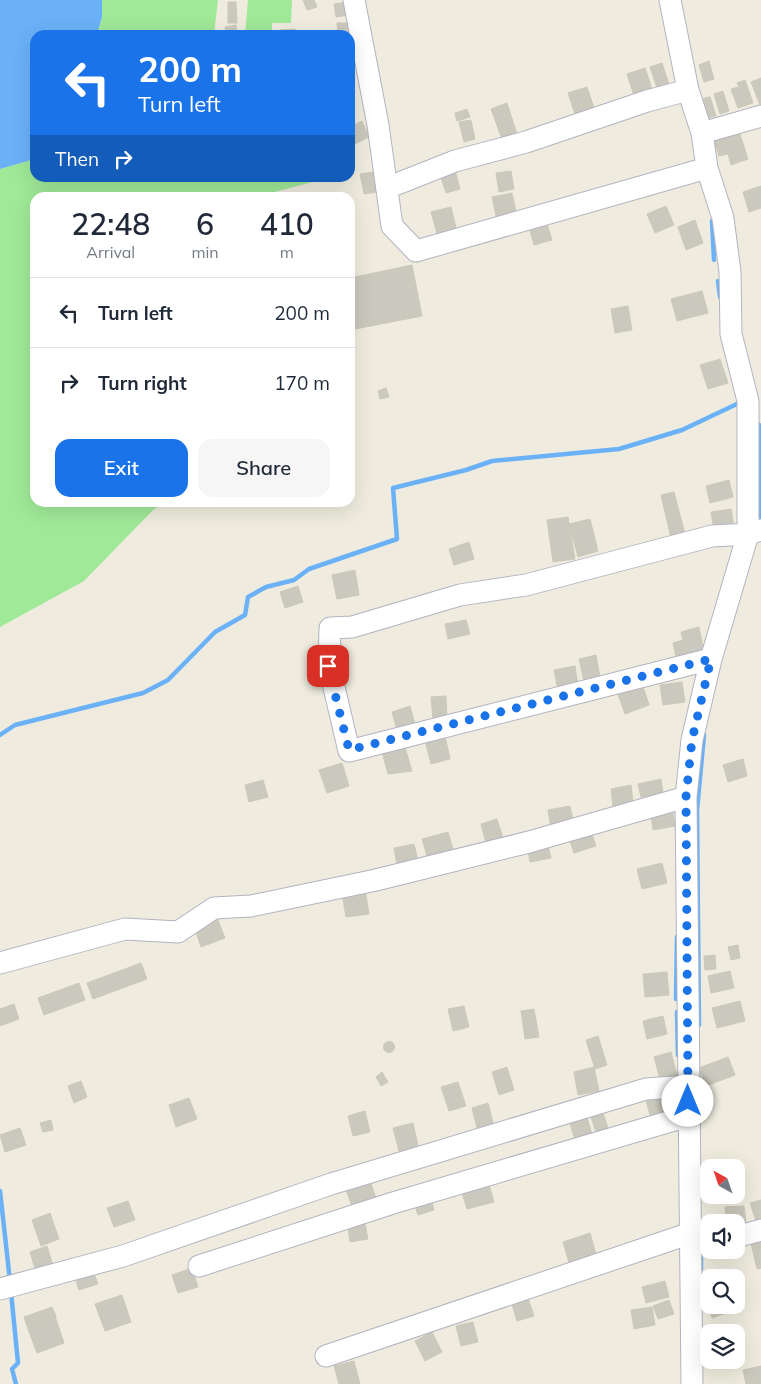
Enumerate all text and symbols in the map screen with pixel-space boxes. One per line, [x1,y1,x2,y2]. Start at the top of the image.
text: 200 m [138,47,242,91]
icon: left [55,50,120,115]
text: Turn left [138,90,221,118]
icon: right [109,145,137,173]
text: Then [55,147,99,171]
text: 22:48 [71,205,150,243]
text: 6 [196,205,214,243]
text: 410 [260,205,314,243]
text: Arrival [86,242,135,262]
text: min [191,242,219,262]
text: m [280,242,294,262]
icon: left [55,299,83,327]
text: Turn left [98,301,173,325]
text: 200 m [274,301,330,325]
icon: right [55,369,83,397]
text: Turn right [98,371,187,395]
text: 170 m [274,371,330,395]
button: Exit [55,439,188,497]
button: Share [198,439,330,497]
pin [307,645,349,687]
icon: arrive [314,652,342,680]
position arrow [661,1074,713,1126]
north arrow [700,1159,745,1204]
map controls [700,1159,745,1369]
button: sound [700,1214,745,1259]
button: search [700,1269,745,1314]
button: layers [700,1324,745,1369]

